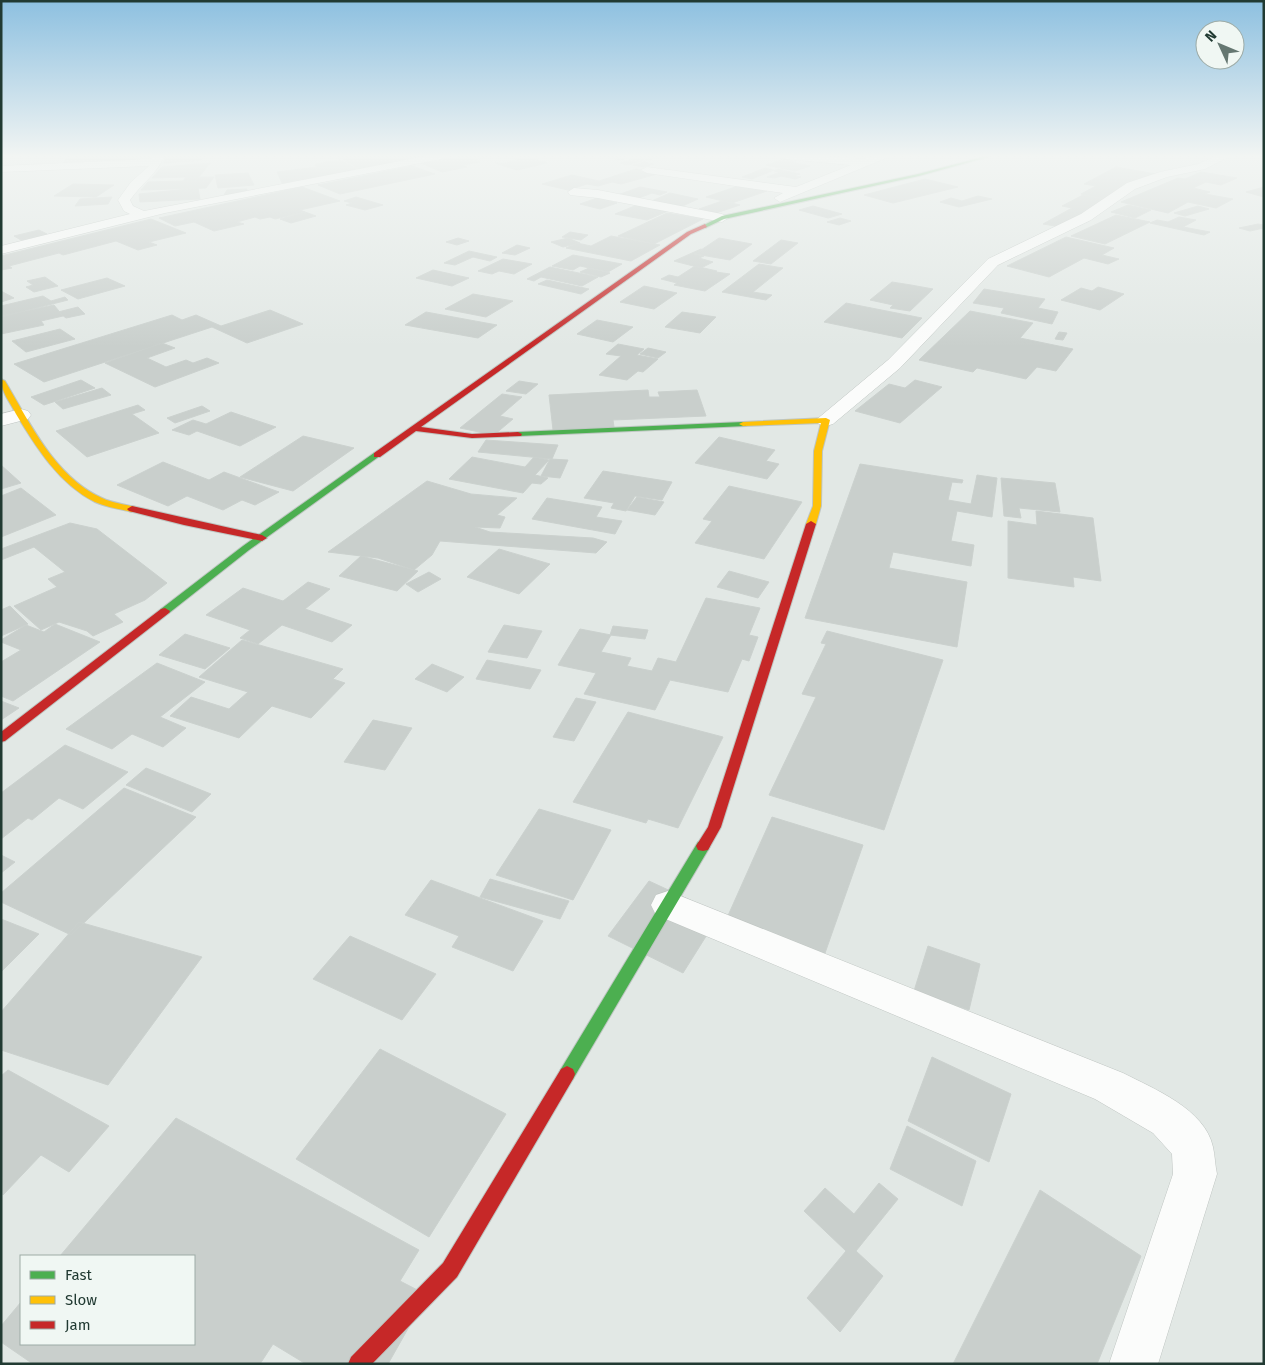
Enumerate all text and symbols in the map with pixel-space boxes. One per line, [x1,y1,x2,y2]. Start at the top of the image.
north arrow [1195,20,1245,70]
text: N [1202,27,1220,46]
legend [20,1255,195,1345]
text: Fast [65,1266,92,1284]
text: Slow [65,1291,97,1309]
text: Jam [65,1316,91,1334]

